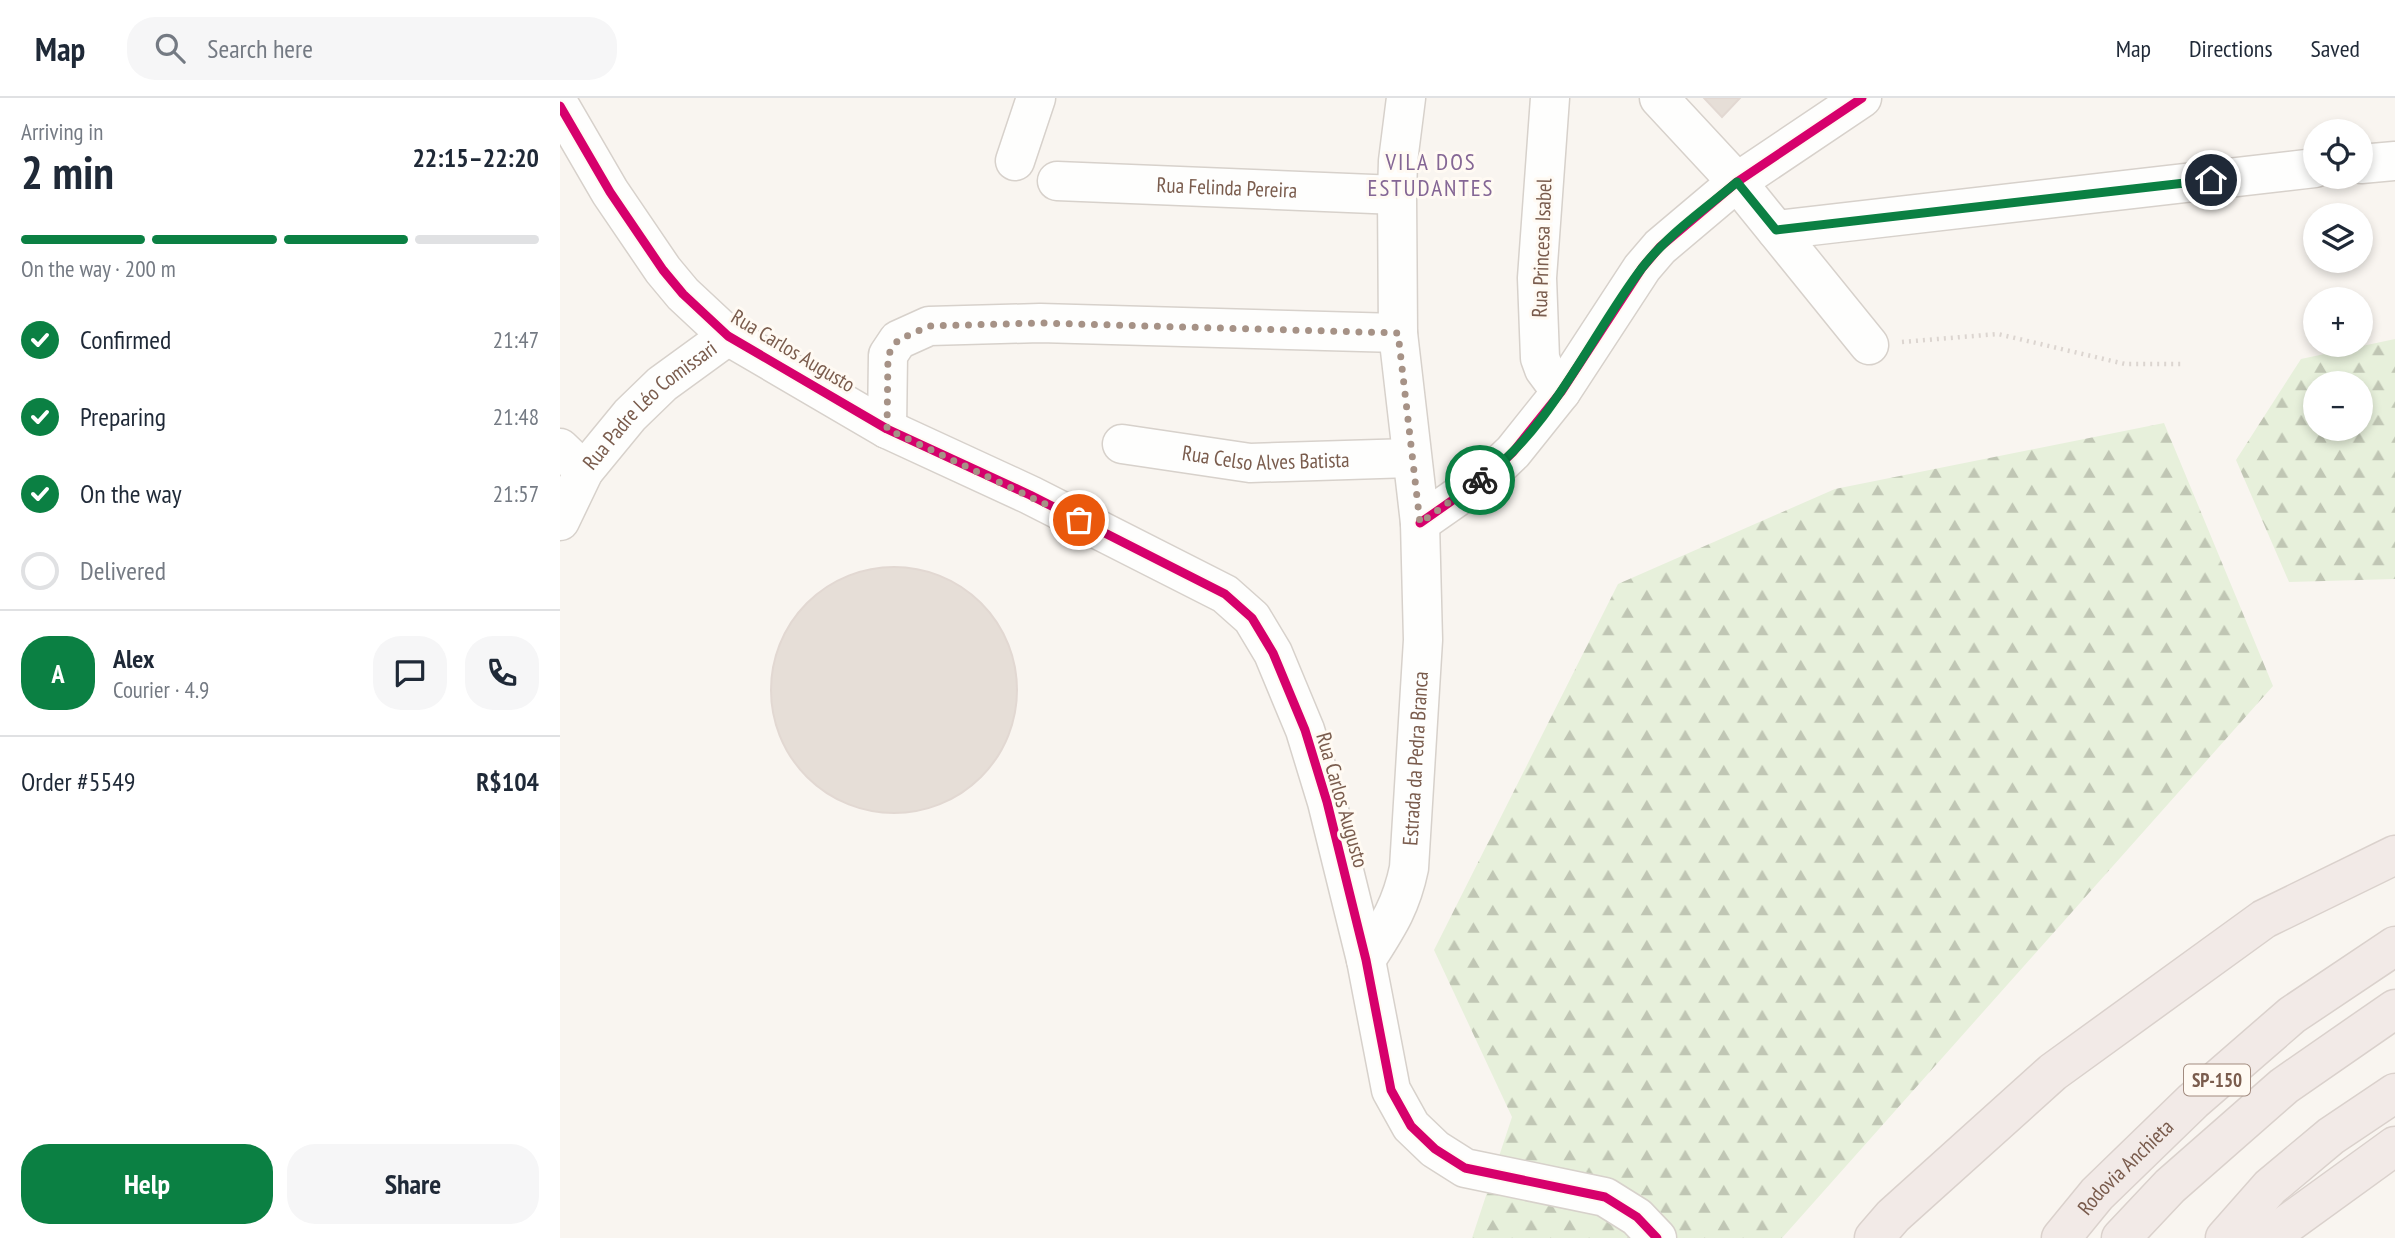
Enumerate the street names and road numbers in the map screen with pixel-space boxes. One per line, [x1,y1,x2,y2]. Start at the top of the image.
street label: Rua Felinda Pereira [1156,171,1298,204]
street label: Rua Princesa Isabel [1526,178,1557,318]
street label: Rua Carlos Augusto [727,303,860,398]
street label: Rua Padre Léo Comissari [577,335,722,475]
street label: Rua Celso Alves Batista [1180,439,1350,476]
street label: Estrada da Pedra Branca [1396,671,1434,846]
street label: Rua Carlos Augusto [1310,729,1375,871]
road number: SP-150 [2184,1064,2250,1096]
street label: Rodovia Anchieta [2071,1113,2179,1220]

